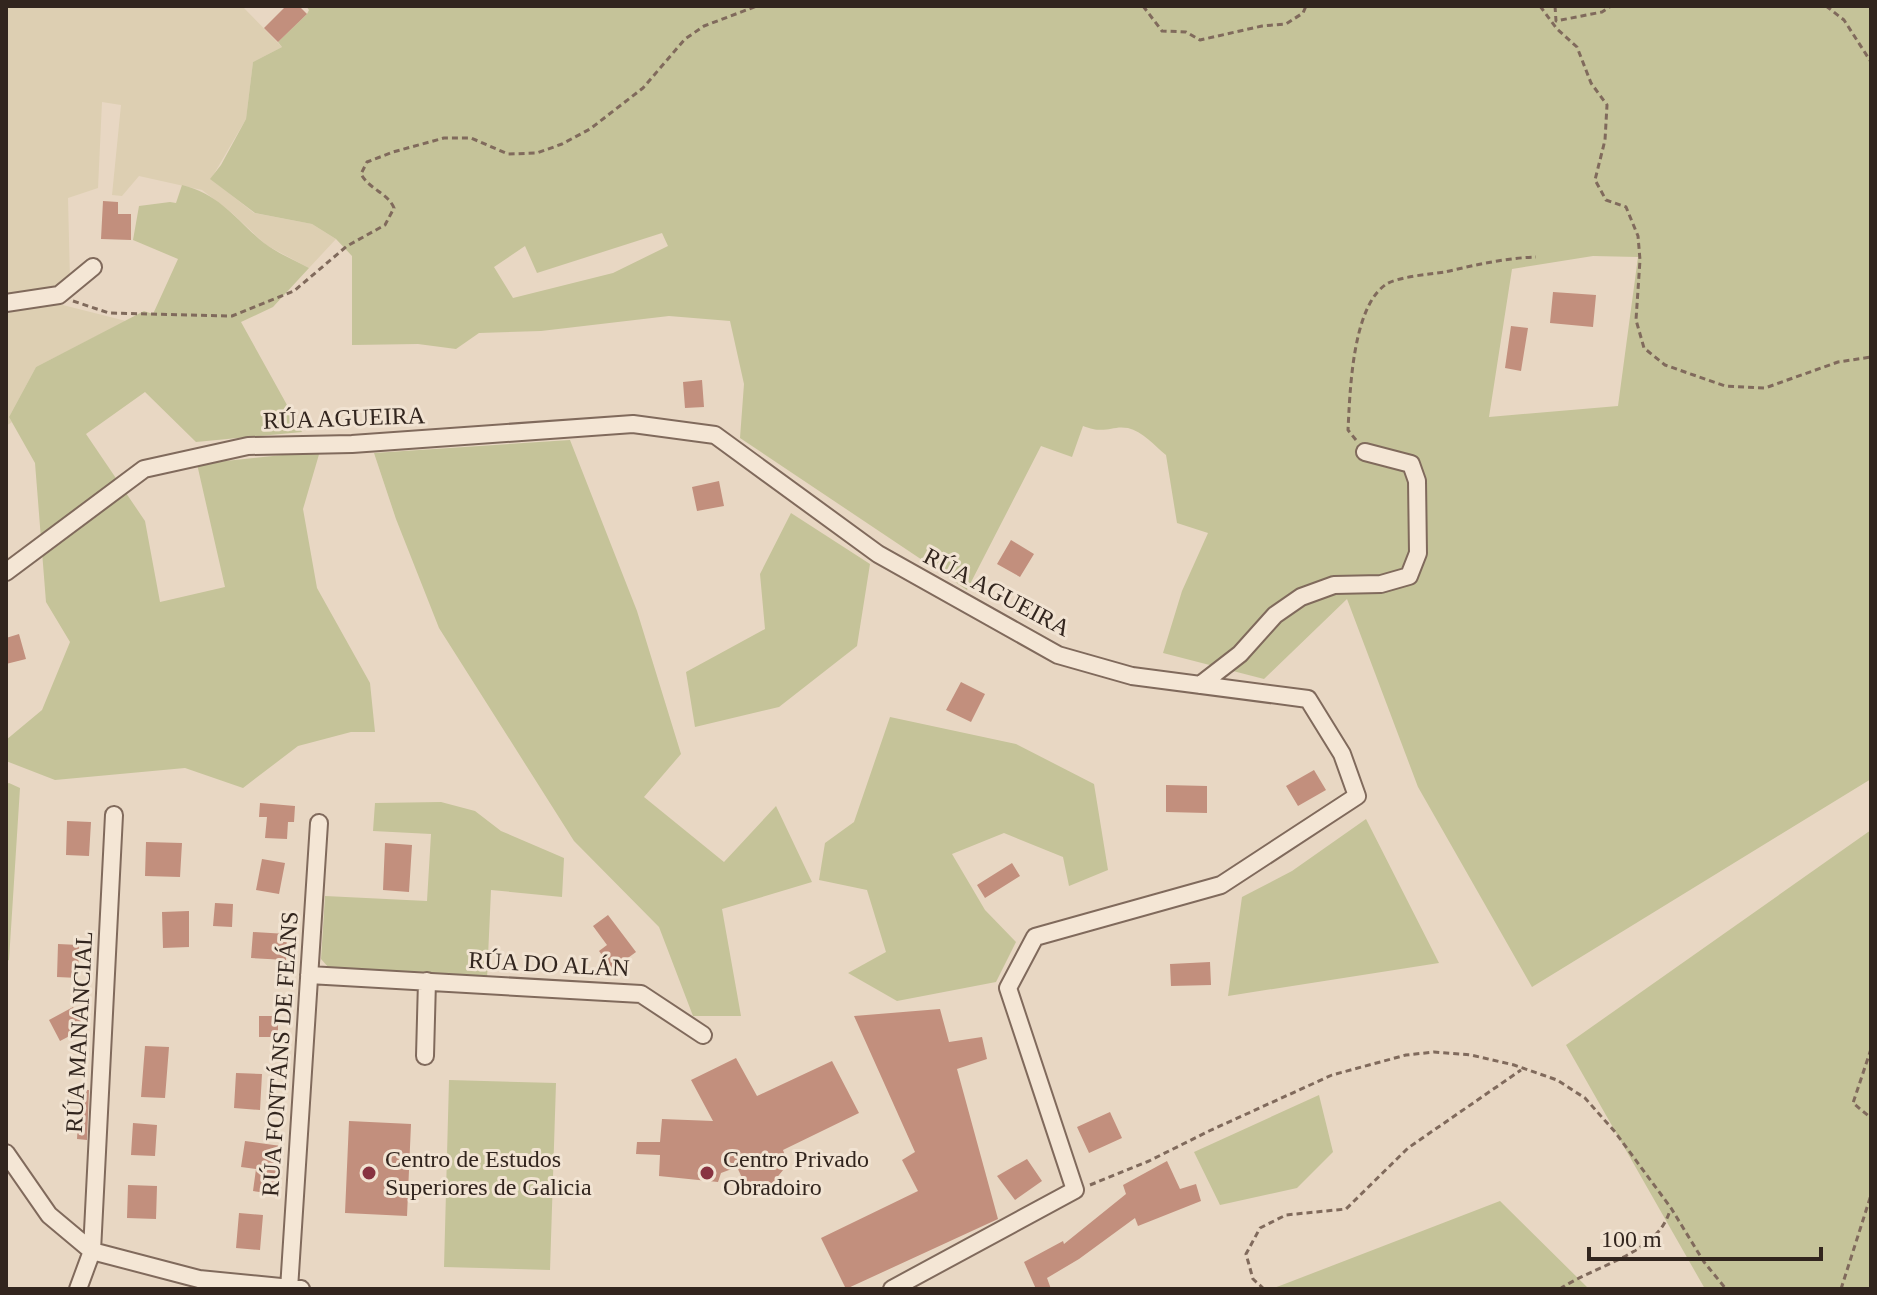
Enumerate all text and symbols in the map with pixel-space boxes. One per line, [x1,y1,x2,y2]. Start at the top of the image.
street label: RÚA AGUEIRA [263,402,426,434]
street label: RÚA AGUEIRA [919,542,1075,642]
street label: RÚA FONTÁNS DE FEÁNS [257,910,303,1198]
street label: RÚA MANANCIAL [61,930,97,1134]
street label: RÚA DO ALÁN [468,947,630,981]
place label: Centro de Estudos Superiores de Galicia [385,1146,592,1200]
place label: Centro Privado Obradoiro [723,1146,869,1200]
marker: Centro de Estudos Superiores de Galicia [360,1164,378,1182]
marker: Centro Privado Obradoiro [698,1164,716,1182]
scale bar [1589,1211,1821,1261]
text: 100 m [1601,1226,1662,1252]

